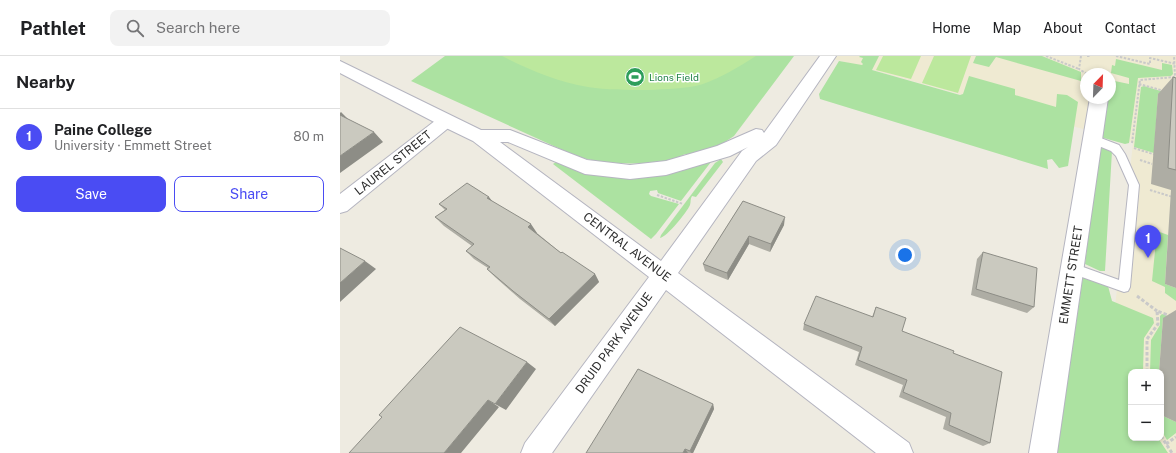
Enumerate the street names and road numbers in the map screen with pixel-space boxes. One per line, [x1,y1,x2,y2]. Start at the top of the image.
street label: LAUREL STREET [352,128,434,198]
street label: CENTRAL AVENUE [580,209,674,285]
street label: EMMETT STREET [1056,225,1086,325]
street label: DRUID PARK AVENUE [573,290,655,396]

